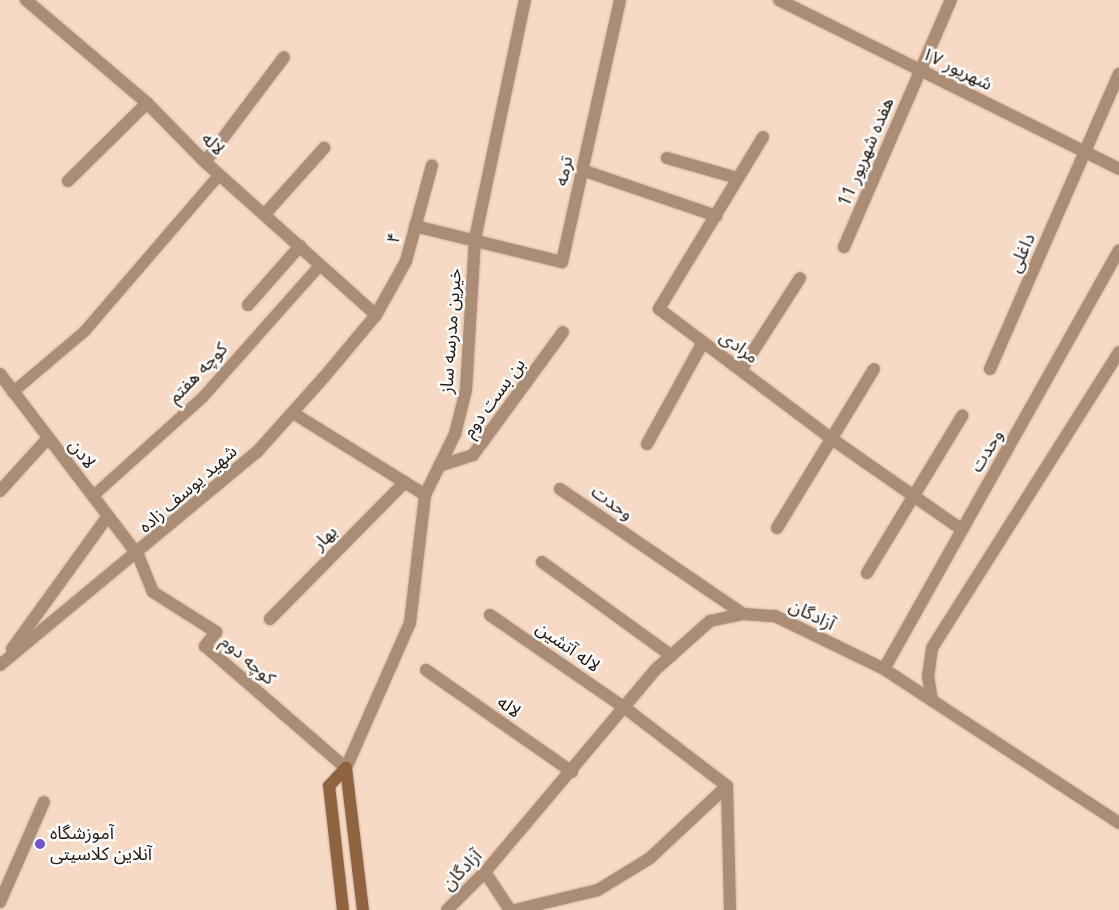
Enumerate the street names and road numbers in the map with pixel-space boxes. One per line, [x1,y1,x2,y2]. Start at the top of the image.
street label: ۱۷ شهریور [918,43,996,95]
street label: هفده شهریور 11 [833,94,899,210]
street label: لاله [197,128,229,160]
street label: ترمه [550,154,578,188]
street label: ۴ [382,230,406,246]
street label: داغلی [1004,230,1040,276]
street label: خیرین مدرسه ساز [436,268,466,394]
street label: مرادی [715,326,763,368]
street label: کوچه هفتم [164,338,232,408]
street label: بن بست دوم [458,354,530,442]
street label: وحدت [966,426,1008,476]
street label: لادن [64,435,100,473]
street label: شهید یوسف زاده [135,441,241,537]
street label: وحدت [587,481,637,525]
street label: بهار [308,521,342,555]
street label: آزادگان [786,595,838,635]
street label: لاله آتشین [532,617,604,677]
street label: کوچه دوم [216,630,280,690]
street label: لاله [493,691,525,723]
street label: آزادگان [437,845,487,895]

